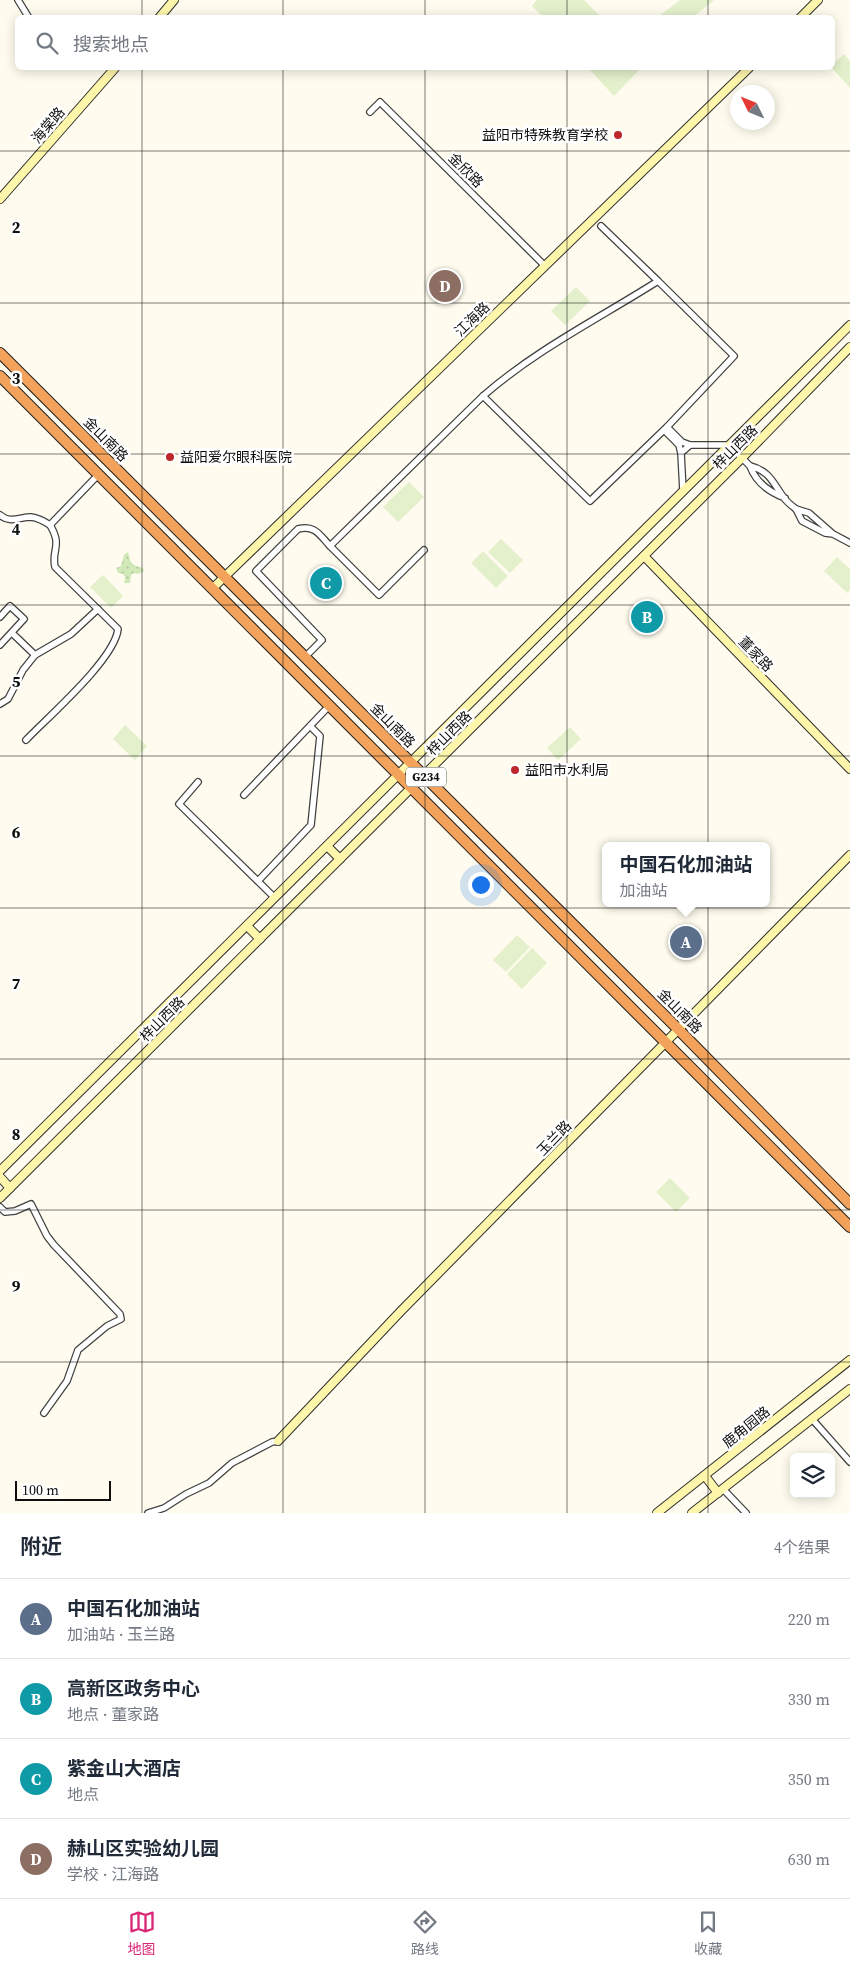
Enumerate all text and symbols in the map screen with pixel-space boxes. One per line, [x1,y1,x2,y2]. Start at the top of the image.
search box [15,15,835,70]
icon: search [33,29,61,57]
text: 搜索地点 [73,31,149,57]
north arrow [730,85,775,130]
street label: 海棠路 [27,103,69,147]
place label: 益阳市特殊教育学校 [482,125,608,145]
marker: 益阳市特殊教育学校 [612,129,624,141]
street label: 金欣路 [444,148,488,192]
text: 2 [12,216,21,238]
pin: D [429,267,461,305]
street label: 江海路 [450,297,494,341]
text: 3 [12,367,21,389]
street label: 金山南路 [79,412,133,466]
street label: 梓山西路 [708,420,762,474]
place label: 益阳爱尔眼科医院 [180,447,292,467]
marker: 益阳爱尔眼科医院 [164,451,176,463]
text: 4 [12,518,21,540]
pin: C [310,564,342,602]
pin: B [631,598,663,636]
street label: 董家路 [734,632,778,676]
text: 5 [12,670,21,692]
street label: 金山南路 [366,698,420,752]
street label: 梓山西路 [422,706,476,760]
place label: 益阳市水利局 [525,760,609,780]
marker: 益阳市水利局 [509,764,521,776]
road number: G234 [406,768,446,786]
text: 6 [12,821,21,843]
popup [602,842,770,907]
text: 中国石化加油站 [619,851,753,877]
your location [468,872,494,898]
text: 加油站 [619,879,668,901]
pin: A [670,923,702,961]
text: 7 [12,972,21,994]
street label: 金山南路 [653,984,707,1038]
street label: 梓山西路 [135,992,189,1046]
street label: 玉兰路 [532,1116,576,1160]
text: 8 [12,1123,20,1145]
text: 9 [12,1275,21,1297]
street label: 鹿角园路 [718,1402,774,1452]
map controls [790,1453,835,1498]
button: layers [790,1453,835,1498]
scale bar [15,1478,111,1501]
text: 100 m [22,1480,59,1500]
text: 附近 [20,1532,62,1561]
text: 4个结果 [774,1536,830,1558]
text: 中国石化加油站 [67,1595,200,1621]
text: A [31,1608,41,1630]
text: 220 m [788,1608,830,1630]
text: 加油站 · 玉兰路 [67,1623,175,1645]
text: 高新区政务中心 [67,1675,200,1701]
text: B [31,1688,41,1710]
text: 330 m [788,1688,830,1710]
text: 地点 · 董家路 [67,1703,159,1725]
text: 紫金山大酒店 [67,1755,181,1781]
text: C [31,1768,41,1790]
text: 350 m [788,1768,830,1790]
text: 地点 [67,1783,99,1805]
text: 赫山区实验幼儿园 [67,1835,219,1861]
text: D [30,1848,42,1870]
text: 630 m [788,1848,830,1870]
text: 学校 · 江海路 [67,1863,159,1885]
tab: 地图 [128,1908,156,1959]
tab: 路线 [411,1908,439,1959]
tab: 收藏 [694,1908,722,1959]

